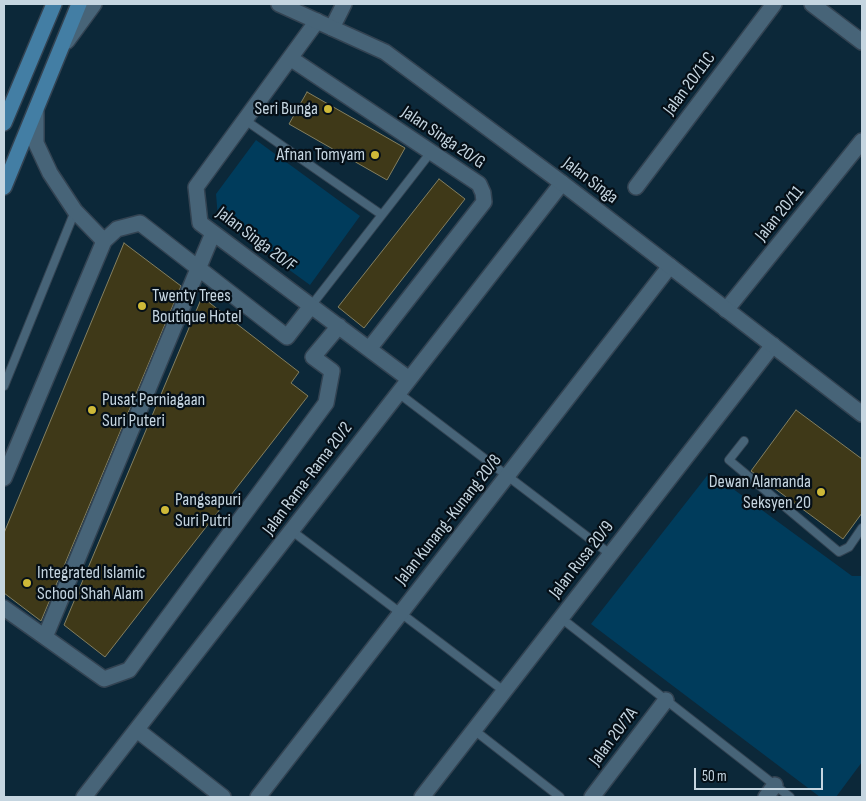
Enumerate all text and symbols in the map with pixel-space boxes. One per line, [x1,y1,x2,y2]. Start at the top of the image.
street label: Jalan 20/11C [659,48,721,120]
place label: Seri Bunga [255,98,318,120]
street label: Jalan Singa 20/G [397,102,489,174]
marker: Seri Bunga [322,103,334,115]
place label: Afnan Tomyam [277,144,365,166]
marker: Afnan Tomyam [369,149,381,161]
street label: Jalan Singa [558,153,622,209]
street label: Jalan 20/11 [751,182,809,246]
street label: Jalan Singa 20/F [212,203,300,277]
place label: Twenty Trees Boutique Hotel [152,285,241,328]
marker: Twenty Trees Boutique Hotel [136,300,148,312]
place label: Pusat Perniagaan Suri Puteri [102,389,205,432]
marker: Pusat Perniagaan Suri Puteri [86,404,98,416]
street label: Jalan Rama-Rama 20/2 [258,418,358,540]
street label: Jalan Kunang-Kunang 20/8 [391,450,507,590]
place label: Dewan Alamanda Seksyen 20 [709,471,811,514]
marker: Dewan Alamanda Seksyen 20 [815,486,827,498]
place label: Pangsapuri Suri Putri [175,489,241,532]
marker: Pangsapuri Suri Putri [159,504,171,516]
street label: Jalan Rusa 20/9 [545,517,619,603]
place label: Integrated Islamic School Shah Alam [37,562,145,604]
marker: Integrated Islamic School Shah Alam [21,577,33,589]
street label: Jalan 20/7A [585,704,643,770]
scale bar [696,758,825,790]
text: 50 m [702,767,727,786]

